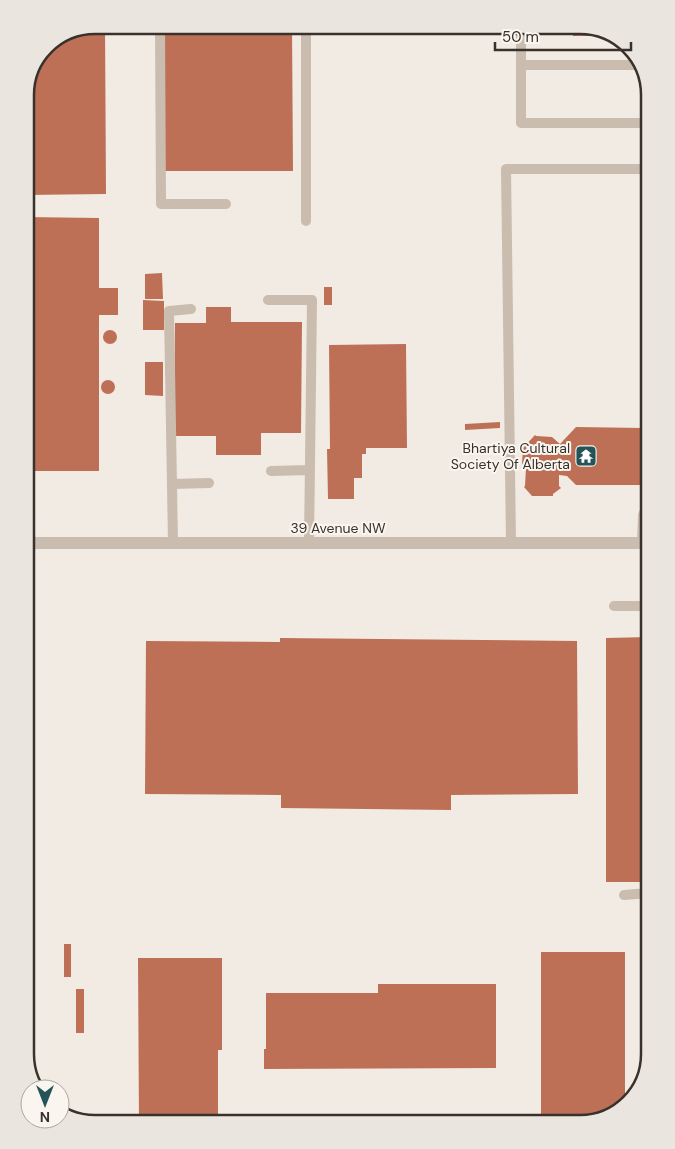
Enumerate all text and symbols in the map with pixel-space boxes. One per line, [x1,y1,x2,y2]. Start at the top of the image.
scale bar [495,20,631,52]
text: 50 m [502,27,539,47]
place label: Bhartiya Cultural Society Of Alberta [451,439,570,473]
temple icon: Bhartiya Cultural Society Of Alberta [574,444,598,468]
street label: 39 Avenue NW [291,519,386,537]
north arrow [20,1079,70,1129]
text: N [40,1108,50,1126]

